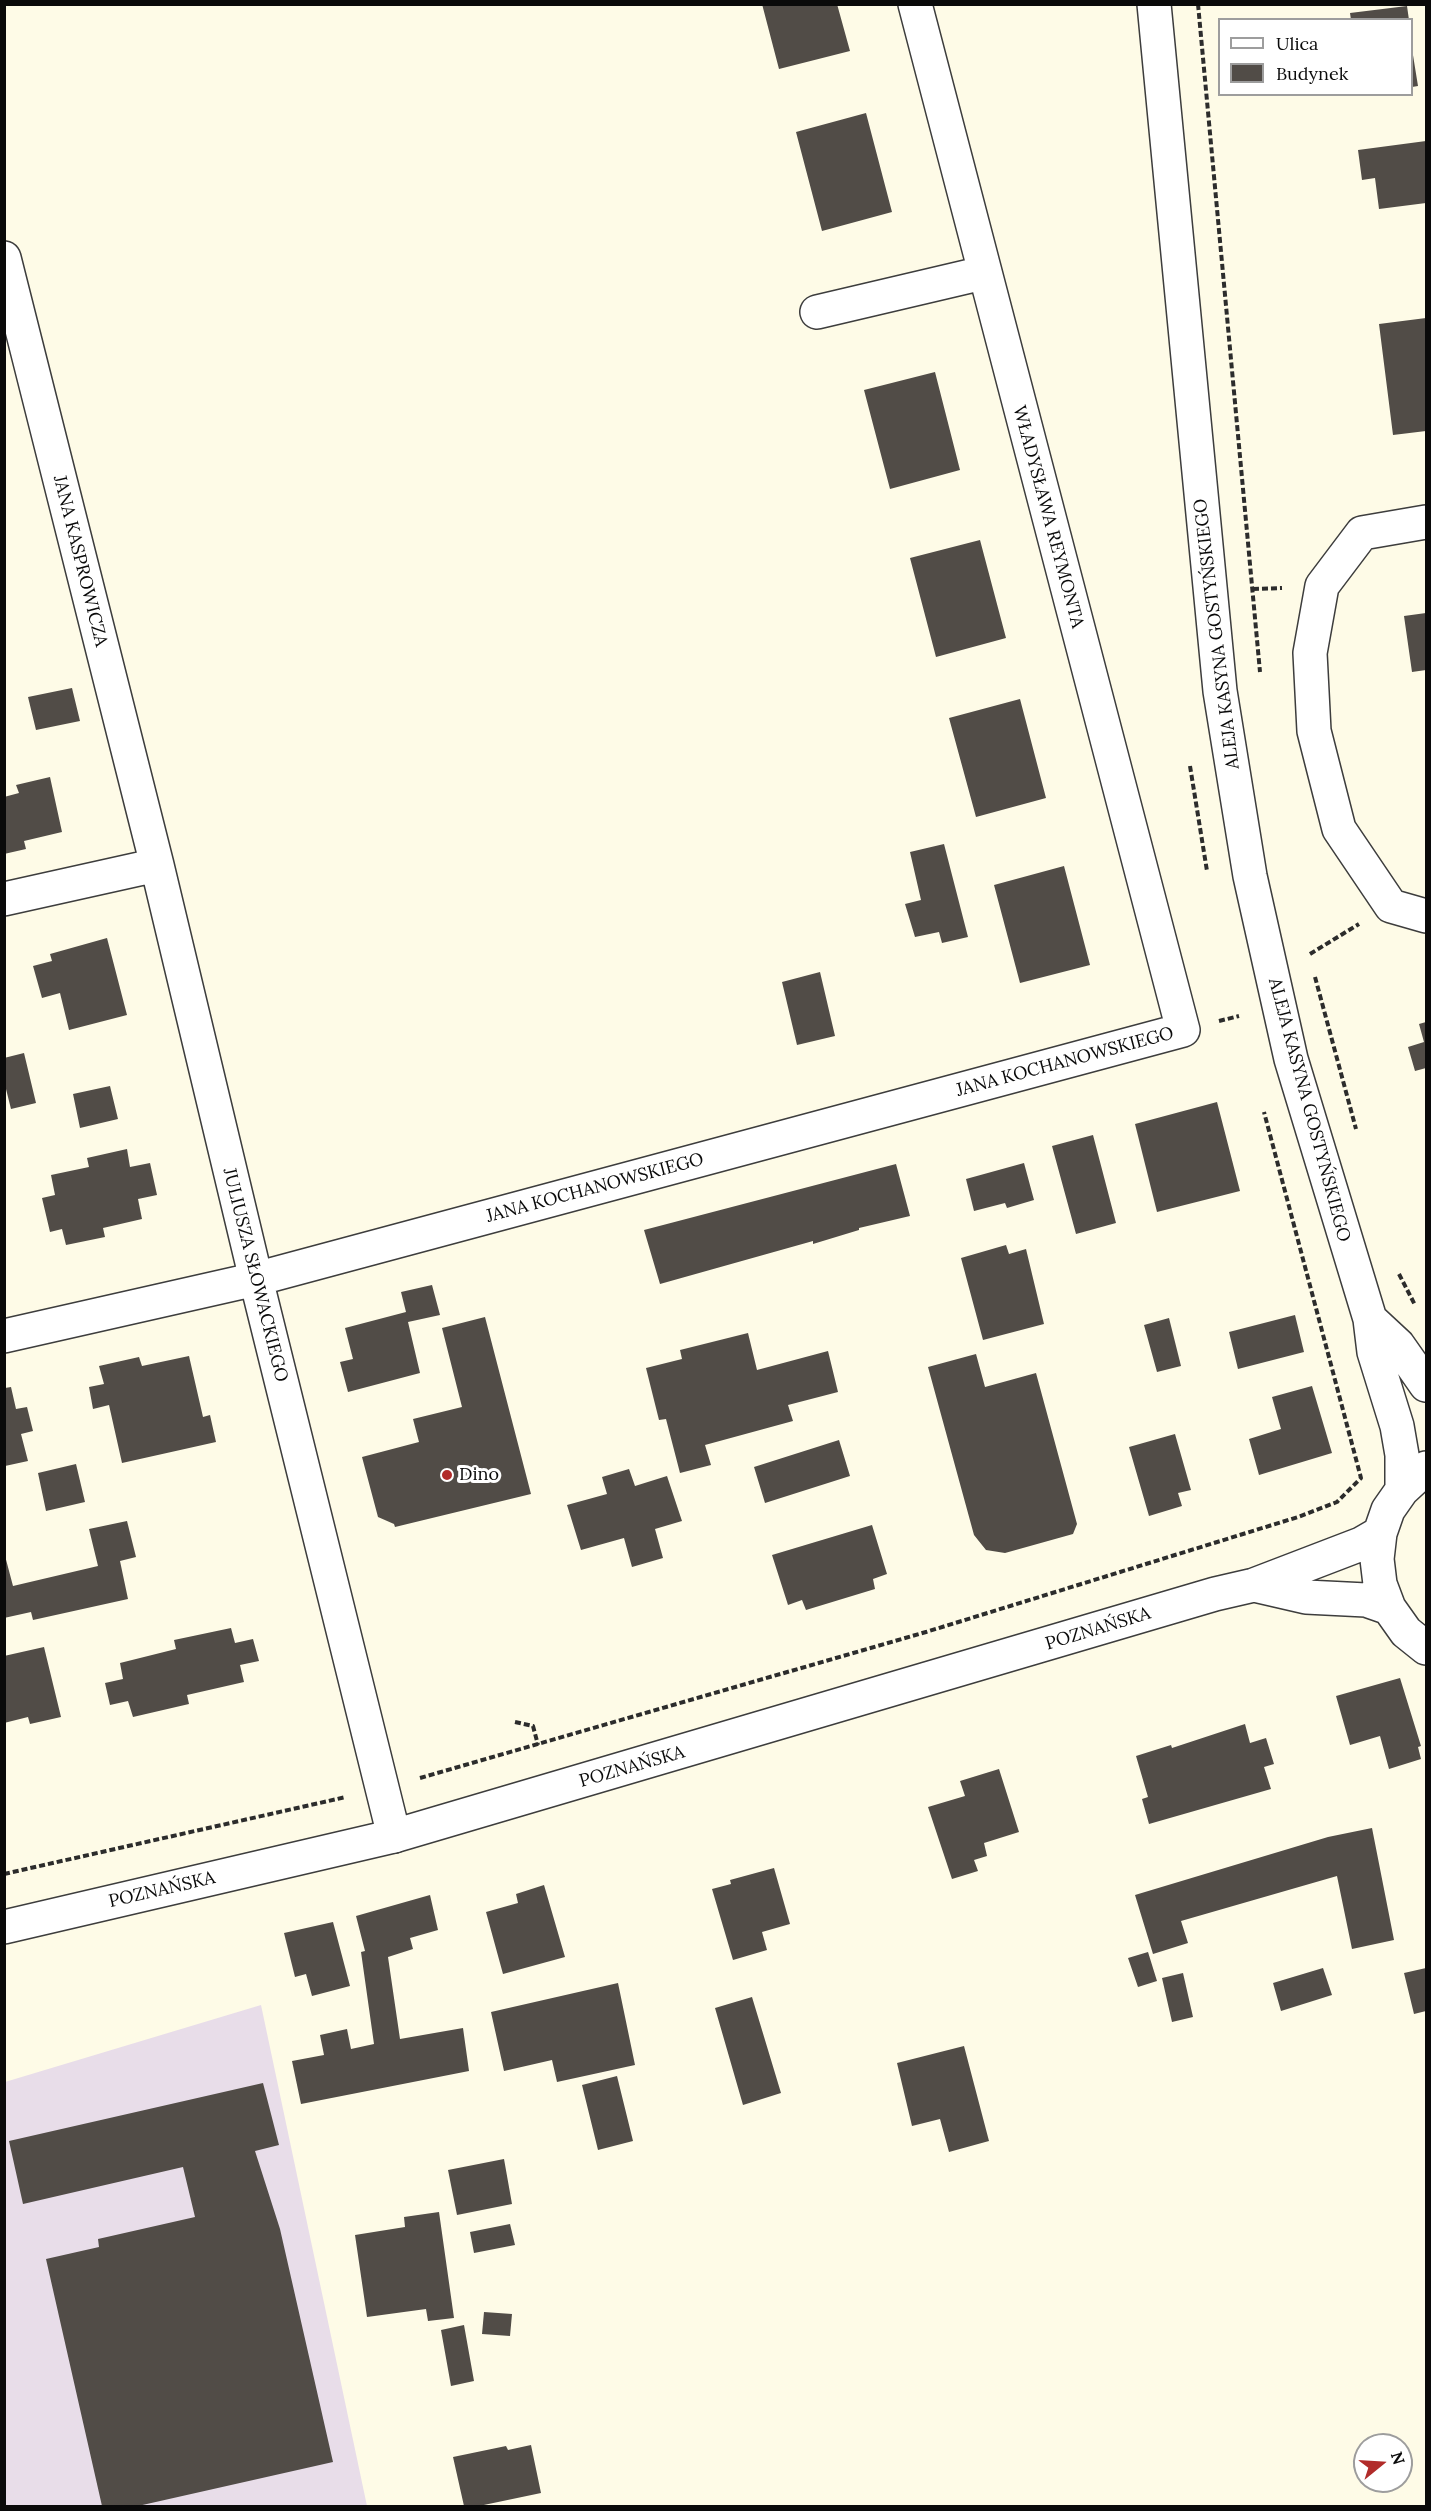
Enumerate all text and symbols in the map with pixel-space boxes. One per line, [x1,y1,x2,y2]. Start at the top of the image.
legend [1218,18,1413,96]
text: Ulica [1276,32,1318,55]
text: Budynek [1276,62,1348,85]
street label: WŁADYSŁAWA REYMONTA [1008,403,1088,631]
street label: JANA KASPROWICZA [48,473,112,649]
street label: ALEJA KASYNA GOSTYŃSKIEGO [1190,497,1244,771]
street label: ALEJA KASYNA GOSTYŃSKIEGO [1263,976,1355,1244]
street label: JANA KOCHANOWSKIEGO [954,1023,1176,1101]
street label: JANA KOCHANOWSKIEGO [484,1149,706,1227]
street label: JULIUSZA SŁOWACKIEGO [218,1166,292,1384]
place label: Dino [459,1464,499,1486]
marker: Dino [440,1468,454,1482]
street label: POZNAŃSKA [1043,1603,1153,1655]
street label: POZNAŃSKA [577,1742,687,1792]
street label: POZNAŃSKA [107,1867,217,1913]
north arrow [1353,2433,1413,2493]
text: N [1387,2449,1410,2467]

